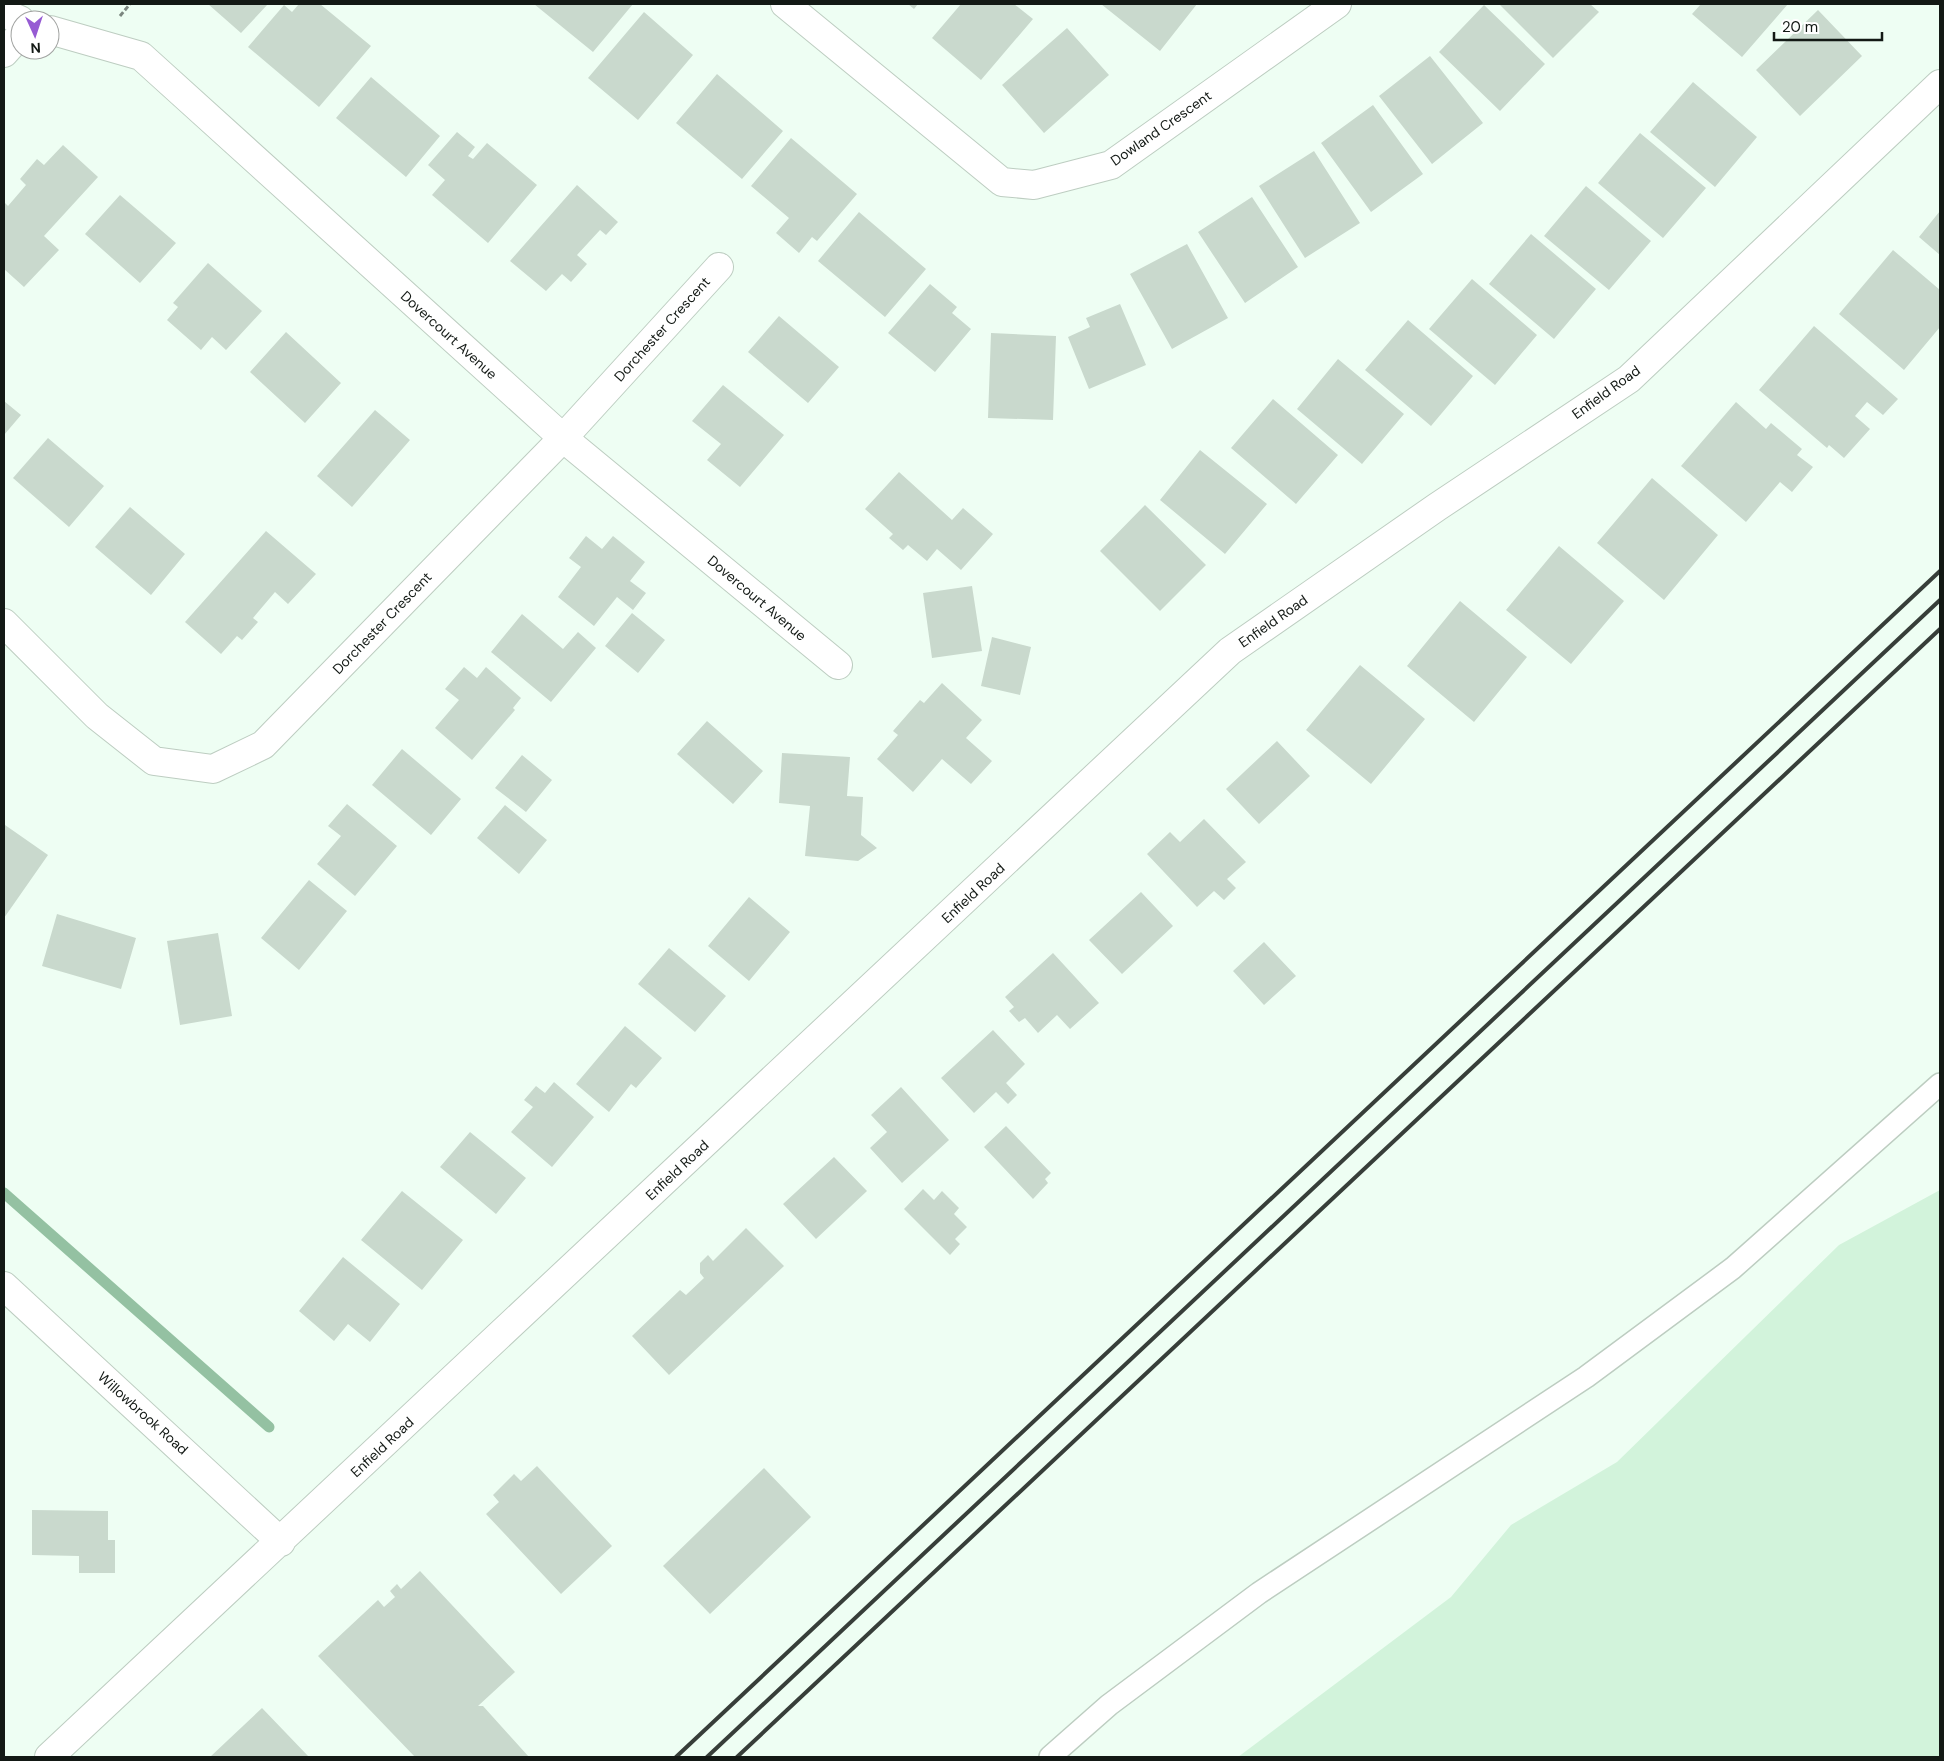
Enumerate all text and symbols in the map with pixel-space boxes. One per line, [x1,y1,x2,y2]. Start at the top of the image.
north arrow [10,10,60,60]
scale bar [1774,10,1882,42]
text: 20 m [1782,17,1818,37]
text: N [30,39,41,57]
street label: Dowland Crescent [1107,86,1215,170]
street label: Dorchester Crescent [610,273,714,385]
street label: Dovercourt Avenue [397,287,501,383]
street label: Enfield Road [1568,361,1644,423]
street label: Dovercourt Avenue [704,551,810,645]
street label: Dorchester Crescent [329,568,435,678]
street label: Enfield Road [1235,591,1311,651]
street label: Enfield Road [938,859,1008,927]
street label: Enfield Road [642,1136,712,1204]
street label: Willowbrook Road [94,1368,192,1458]
street label: Enfield Road [347,1413,417,1481]

